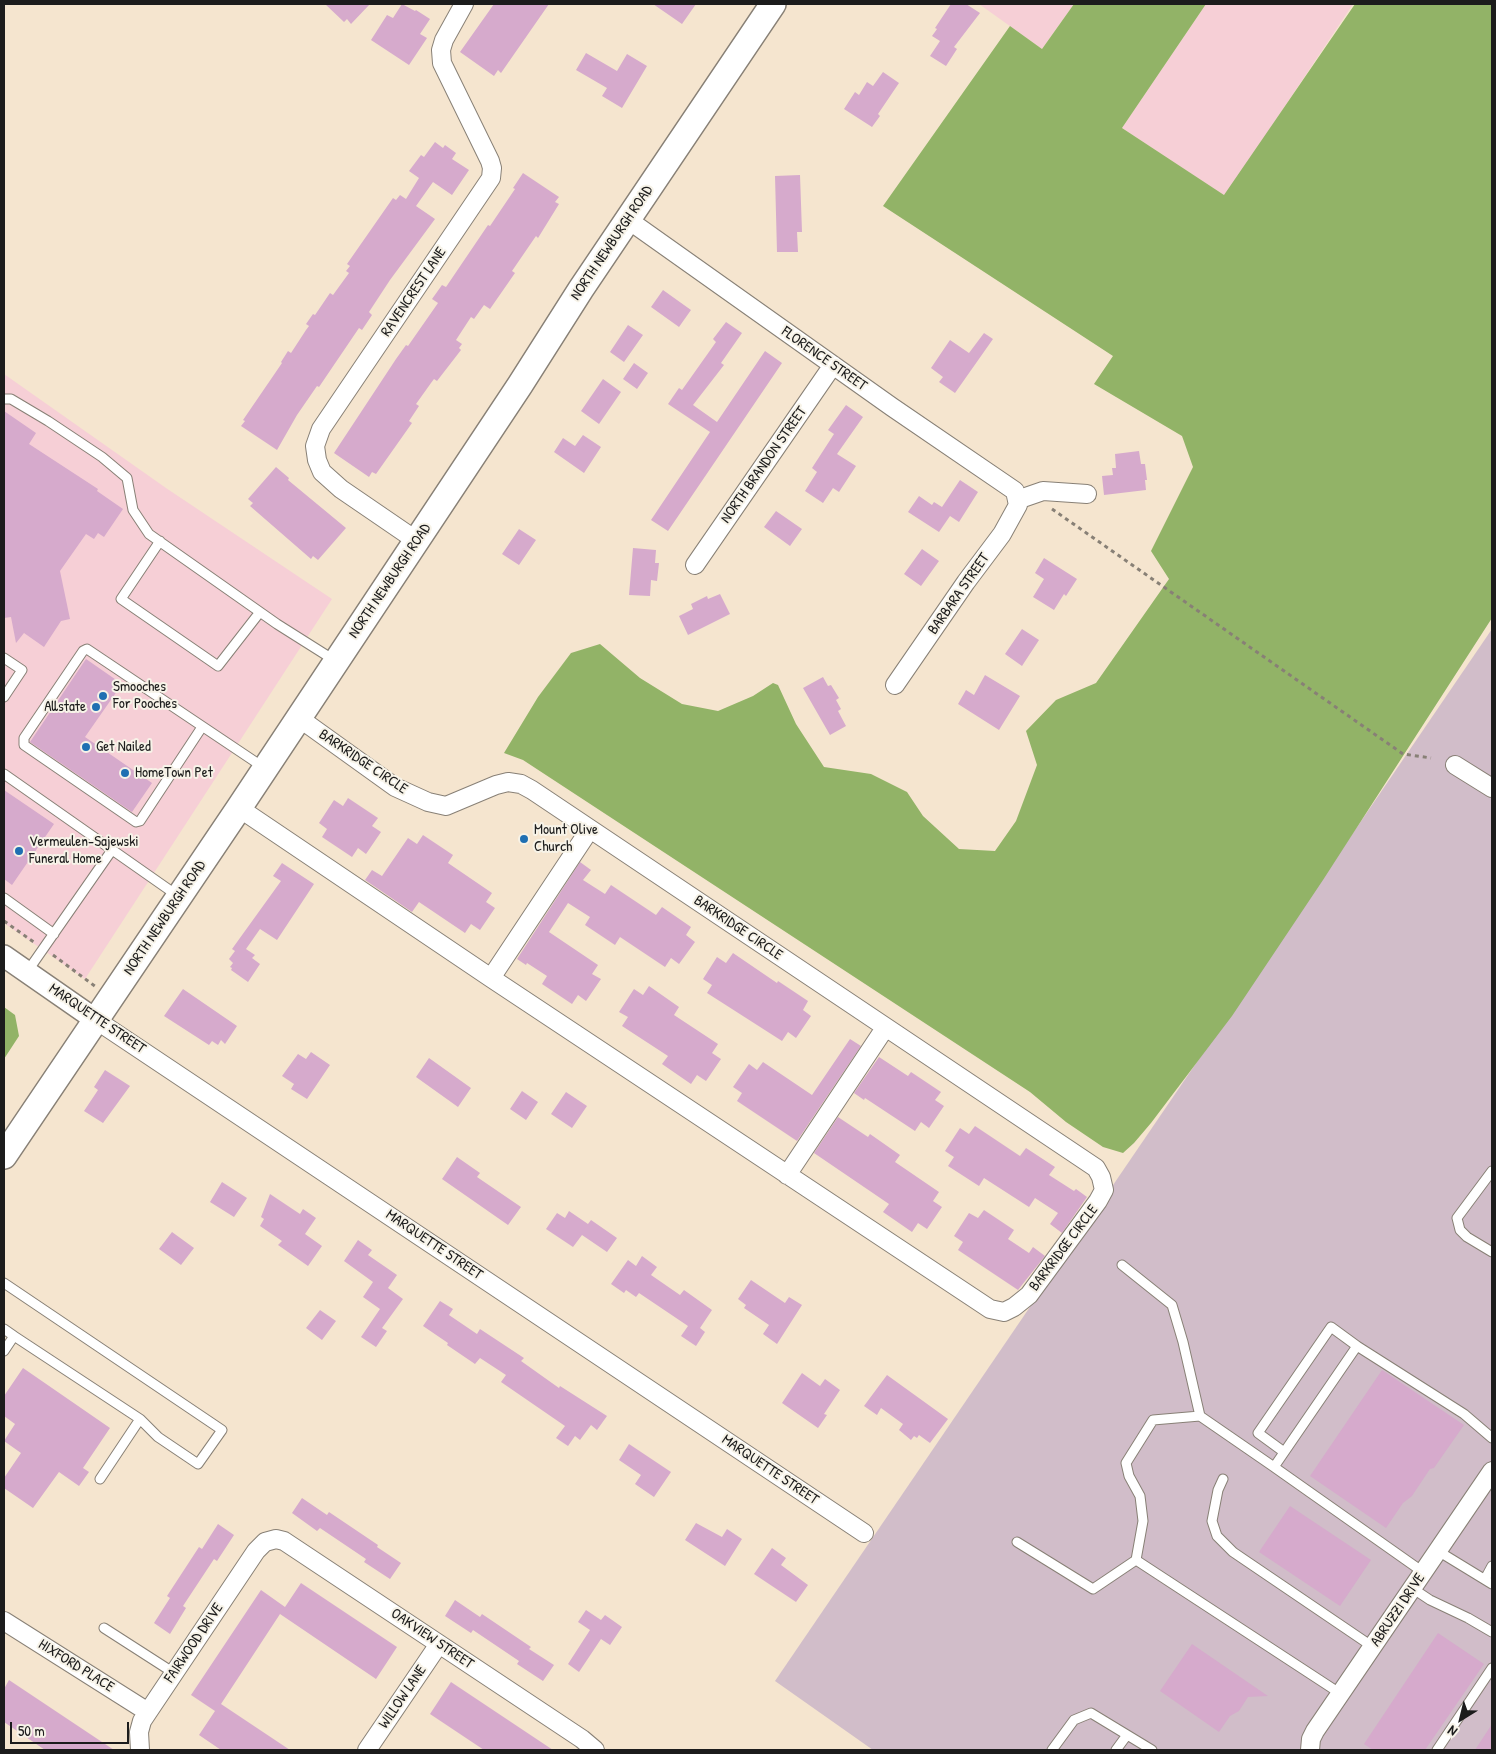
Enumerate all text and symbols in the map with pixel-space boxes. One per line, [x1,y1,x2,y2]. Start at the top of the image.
street label: NORTH NEWBURGH ROAD [567,182,657,304]
street label: RAVENCREST LANE [378,244,450,340]
street label: FLORENCE STREET [778,323,870,395]
street label: NORTH BRANDON STREET [717,403,811,527]
street label: NORTH NEWBURGH ROAD [345,520,435,642]
street label: BARBARA STREET [924,550,994,638]
place label: Smooches For Pooches [113,678,177,713]
marker: Smooches For Pooches [97,690,109,702]
place label: Allstate [44,698,86,716]
marker: Allstate [90,701,102,713]
street label: BARKRIDGE CIRCLE [315,726,411,798]
place label: Get Nailed [96,738,151,756]
marker: Get Nailed [80,741,92,753]
place label: HomeTown Pet [135,764,213,782]
marker: HomeTown Pet [119,767,131,779]
place label: Mount Olive Church [534,821,598,856]
place label: Vermeulen-Sajewski Funeral Home [29,833,139,868]
marker: Mount Olive Church [518,833,530,845]
marker: Vermeulen-Sajewski Funeral Home [13,845,25,857]
street label: NORTH NEWBURGH ROAD [120,857,210,979]
street label: BARKRIDGE CIRCLE [690,892,786,964]
street label: MARQUETTE STREET [45,980,149,1058]
street label: BARKRIDGE CIRCLE [1026,1201,1102,1295]
street label: MARQUETTE STREET [382,1206,486,1284]
street label: MARQUETTE STREET [718,1431,822,1509]
street label: ABRUZZI DRIVE [1367,1570,1429,1650]
street label: FAIRWOOD DRIVE [161,1600,227,1686]
street label: OAKVIEW STREET [387,1605,477,1673]
street label: HIXFORD PLACE [35,1636,117,1696]
street label: WILLOW LANE [375,1662,431,1732]
north arrow [1436,1694,1486,1744]
scale bar [12,1712,131,1744]
text: 50 m [18,1720,45,1741]
text: N [1443,1722,1460,1741]

